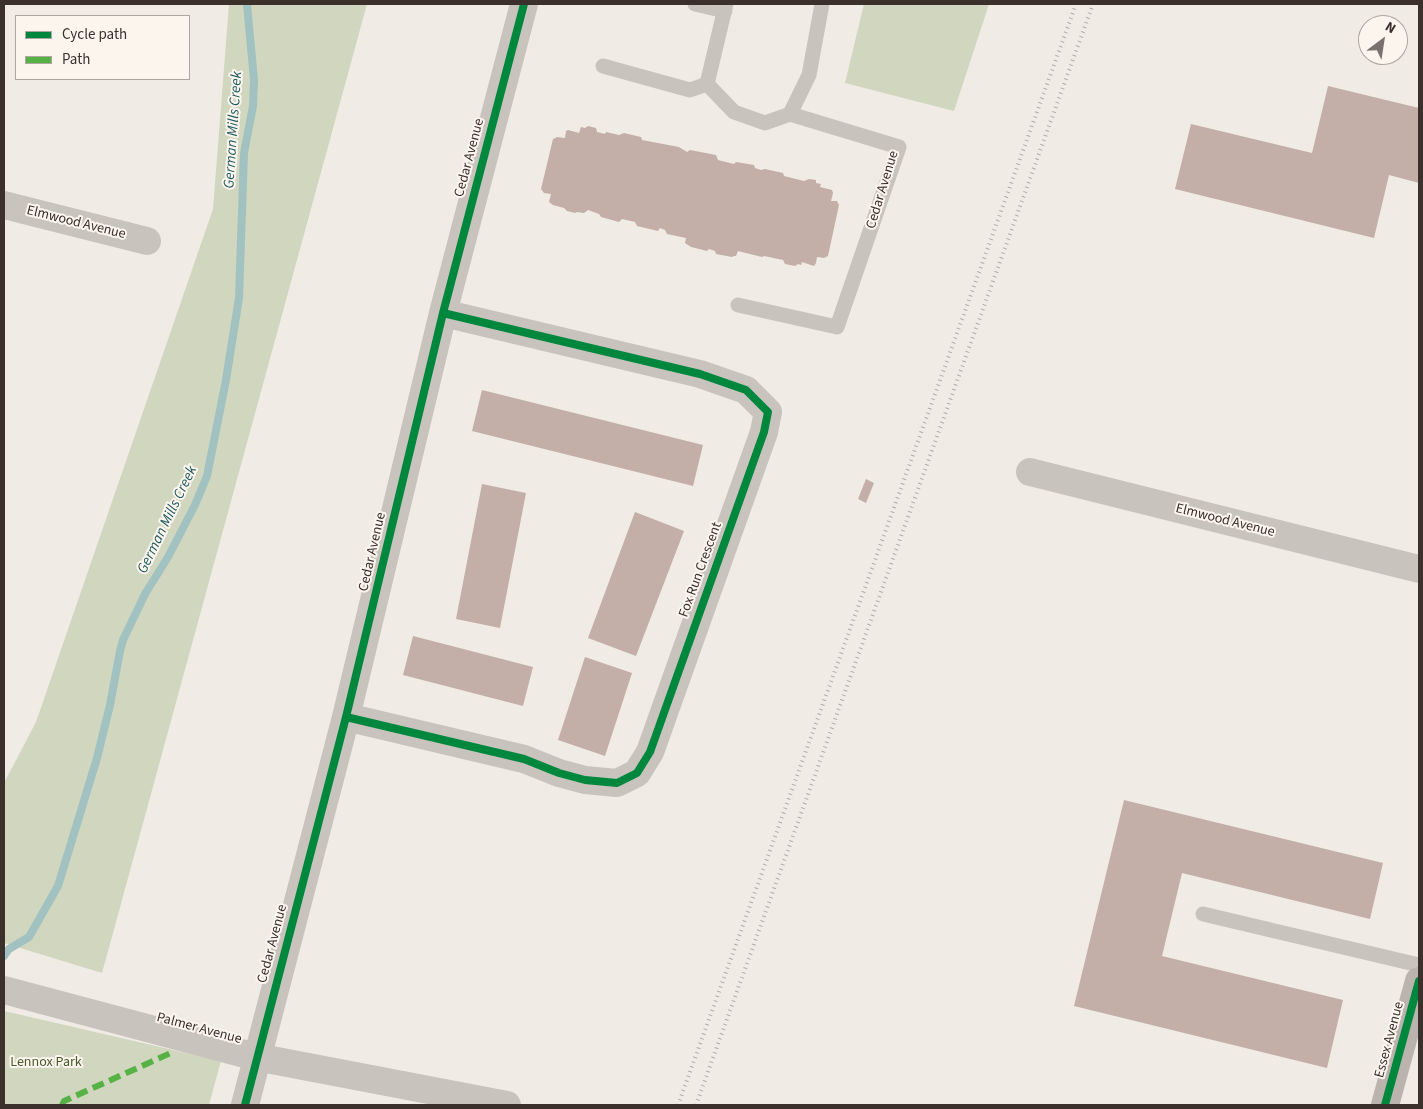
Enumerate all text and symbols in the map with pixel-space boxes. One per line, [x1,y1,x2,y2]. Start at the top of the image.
legend [15,15,190,80]
north arrow [1358,15,1408,65]
text: N [1381,17,1399,39]
text: Cycle path [62,24,127,45]
text: Path [62,49,90,70]
water label: German Mills Creek [221,71,247,189]
street label: Cedar Avenue [451,117,489,199]
street label: Cedar Avenue [863,149,903,231]
street label: Elmwood Avenue [25,203,127,243]
water label: German Mills Creek [134,463,202,577]
street label: Elmwood Avenue [1174,501,1276,541]
street label: Cedar Avenue [356,511,390,593]
street label: Fox Run Crescent [676,520,726,620]
street label: Cedar Avenue [254,903,292,985]
street label: Essex Avenue [1372,1000,1408,1080]
street label: Palmer Avenue [155,1010,243,1048]
park label: Lennox Park [10,1055,82,1071]

